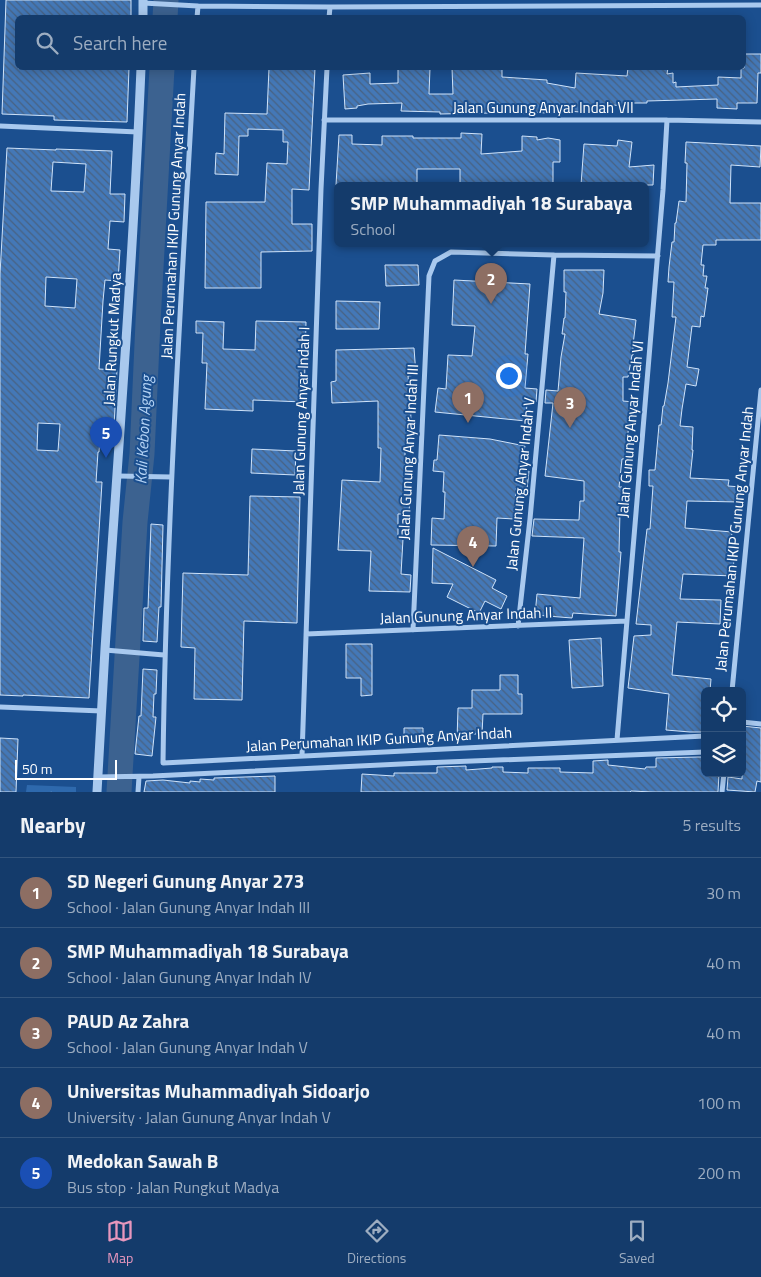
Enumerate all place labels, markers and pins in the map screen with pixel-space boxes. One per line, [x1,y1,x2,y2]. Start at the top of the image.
pin: 2 [475,263,507,304]
pin: 1 [452,382,484,423]
pin: 3 [554,387,586,428]
pin: 5 [90,417,122,458]
pin: 4 [457,526,489,567]

